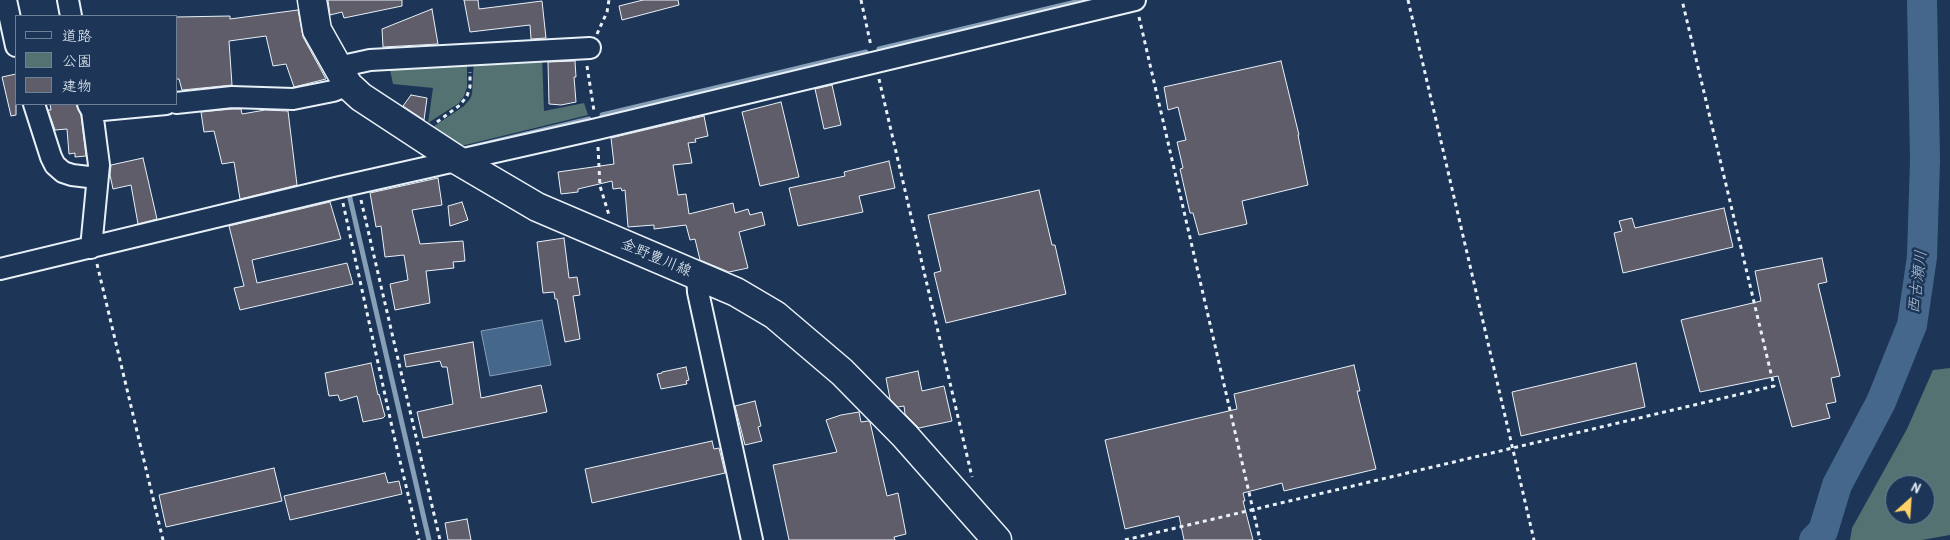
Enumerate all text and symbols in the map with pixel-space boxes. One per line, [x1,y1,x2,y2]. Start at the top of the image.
legend [15,15,178,105]
text: 道路 [62,25,92,46]
text: 公園 [62,50,92,71]
text: 建物 [62,75,92,96]
street label: 金野豊川線 [618,235,694,281]
water label: 西古瀬川 [1905,249,1931,315]
north arrow [1885,475,1935,525]
text: N [1909,477,1924,497]

